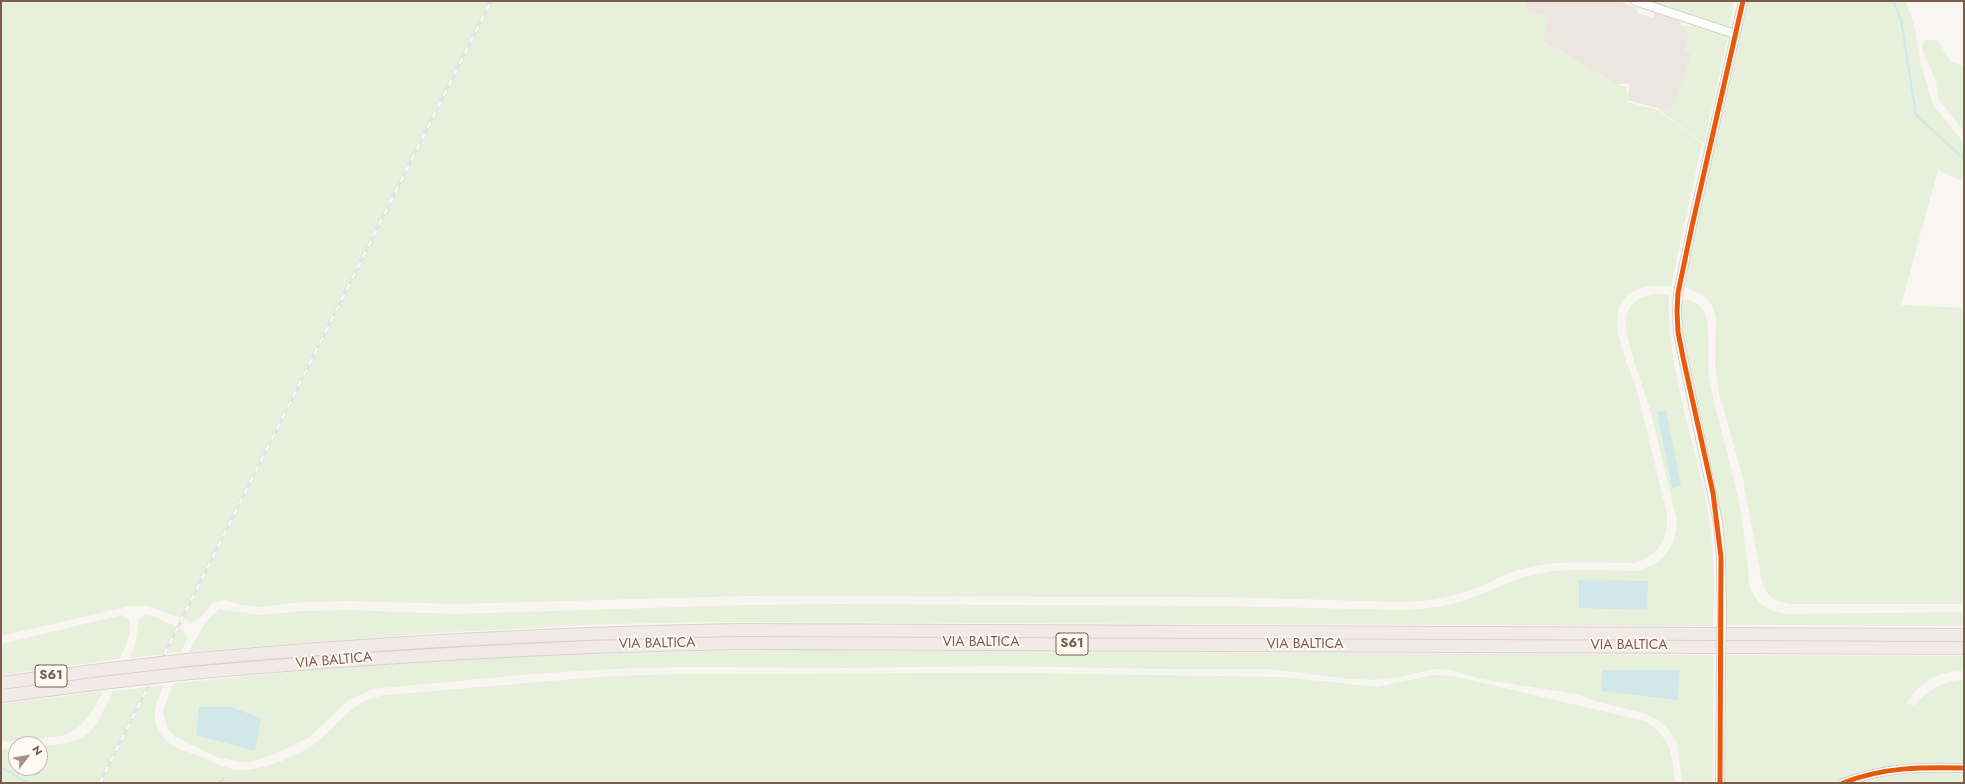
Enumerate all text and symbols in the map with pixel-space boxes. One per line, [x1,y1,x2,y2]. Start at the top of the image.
road number: S61 [1056,633,1088,655]
street label: VIA BALTICA [618,635,696,653]
street label: VIA BALTICA [943,635,1019,651]
street label: VIA BALTICA [1267,637,1343,653]
street label: VIA BALTICA [1591,638,1667,654]
street label: VIA BALTICA [295,649,373,673]
road number: S61 [35,665,67,687]
north arrow [8,736,48,776]
text: N [28,742,47,758]

